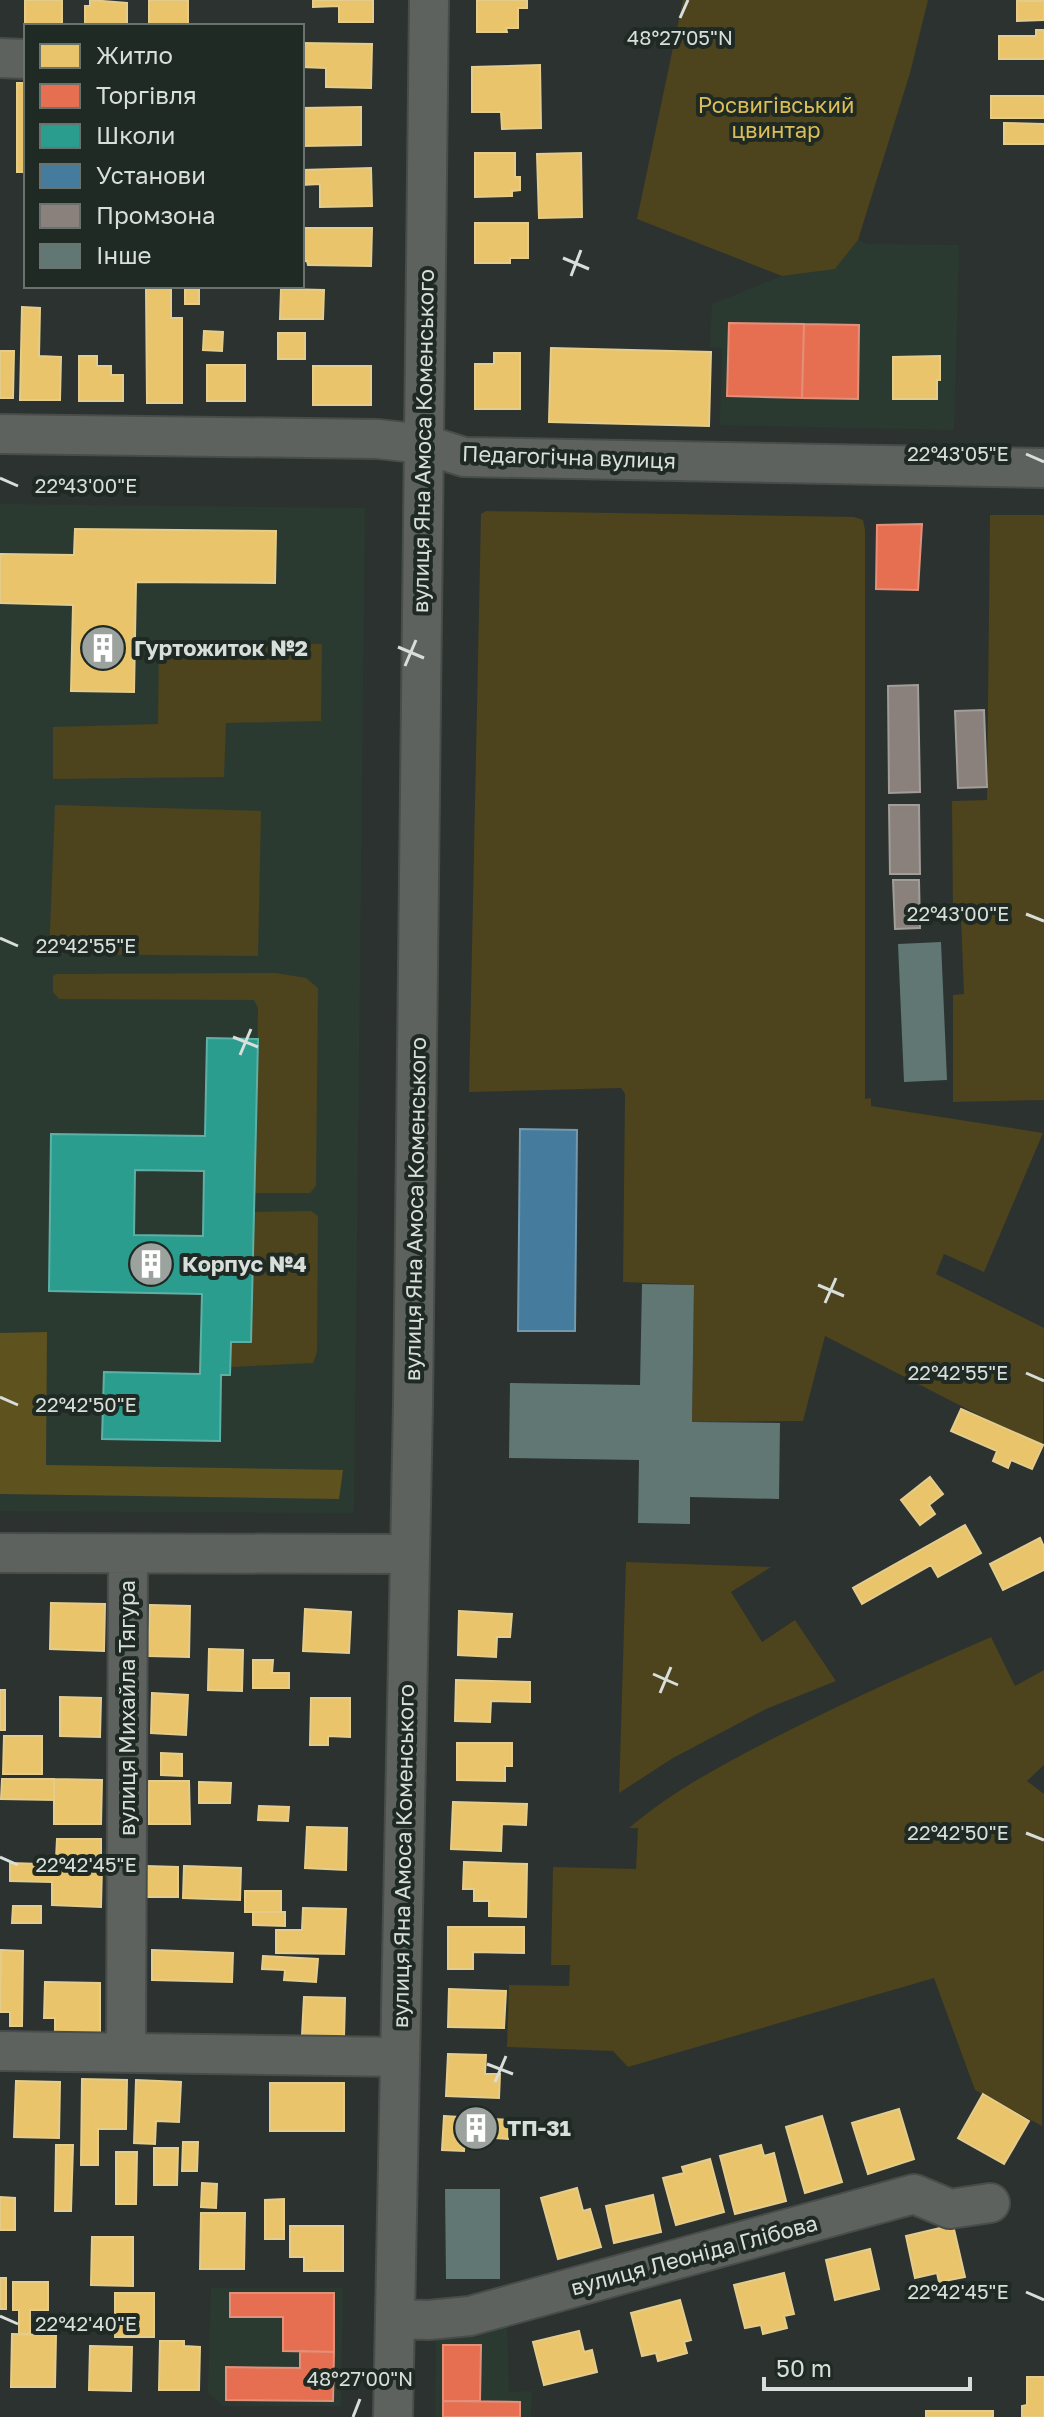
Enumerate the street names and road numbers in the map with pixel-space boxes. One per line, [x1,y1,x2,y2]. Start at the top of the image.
street label: вулиця Яна Амоса Коменського [406,269,439,613]
street label: Педагогічна вулиця [461,439,677,474]
street label: вулиця Яна Амоса Коменського [398,1037,431,1381]
street label: вулиця Михайла Тягура [113,1580,140,1836]
street label: вулиця Яна Амоса Коменського [386,1684,419,2028]
street label: вулиця Леоніда Глібова [568,2209,820,2300]

